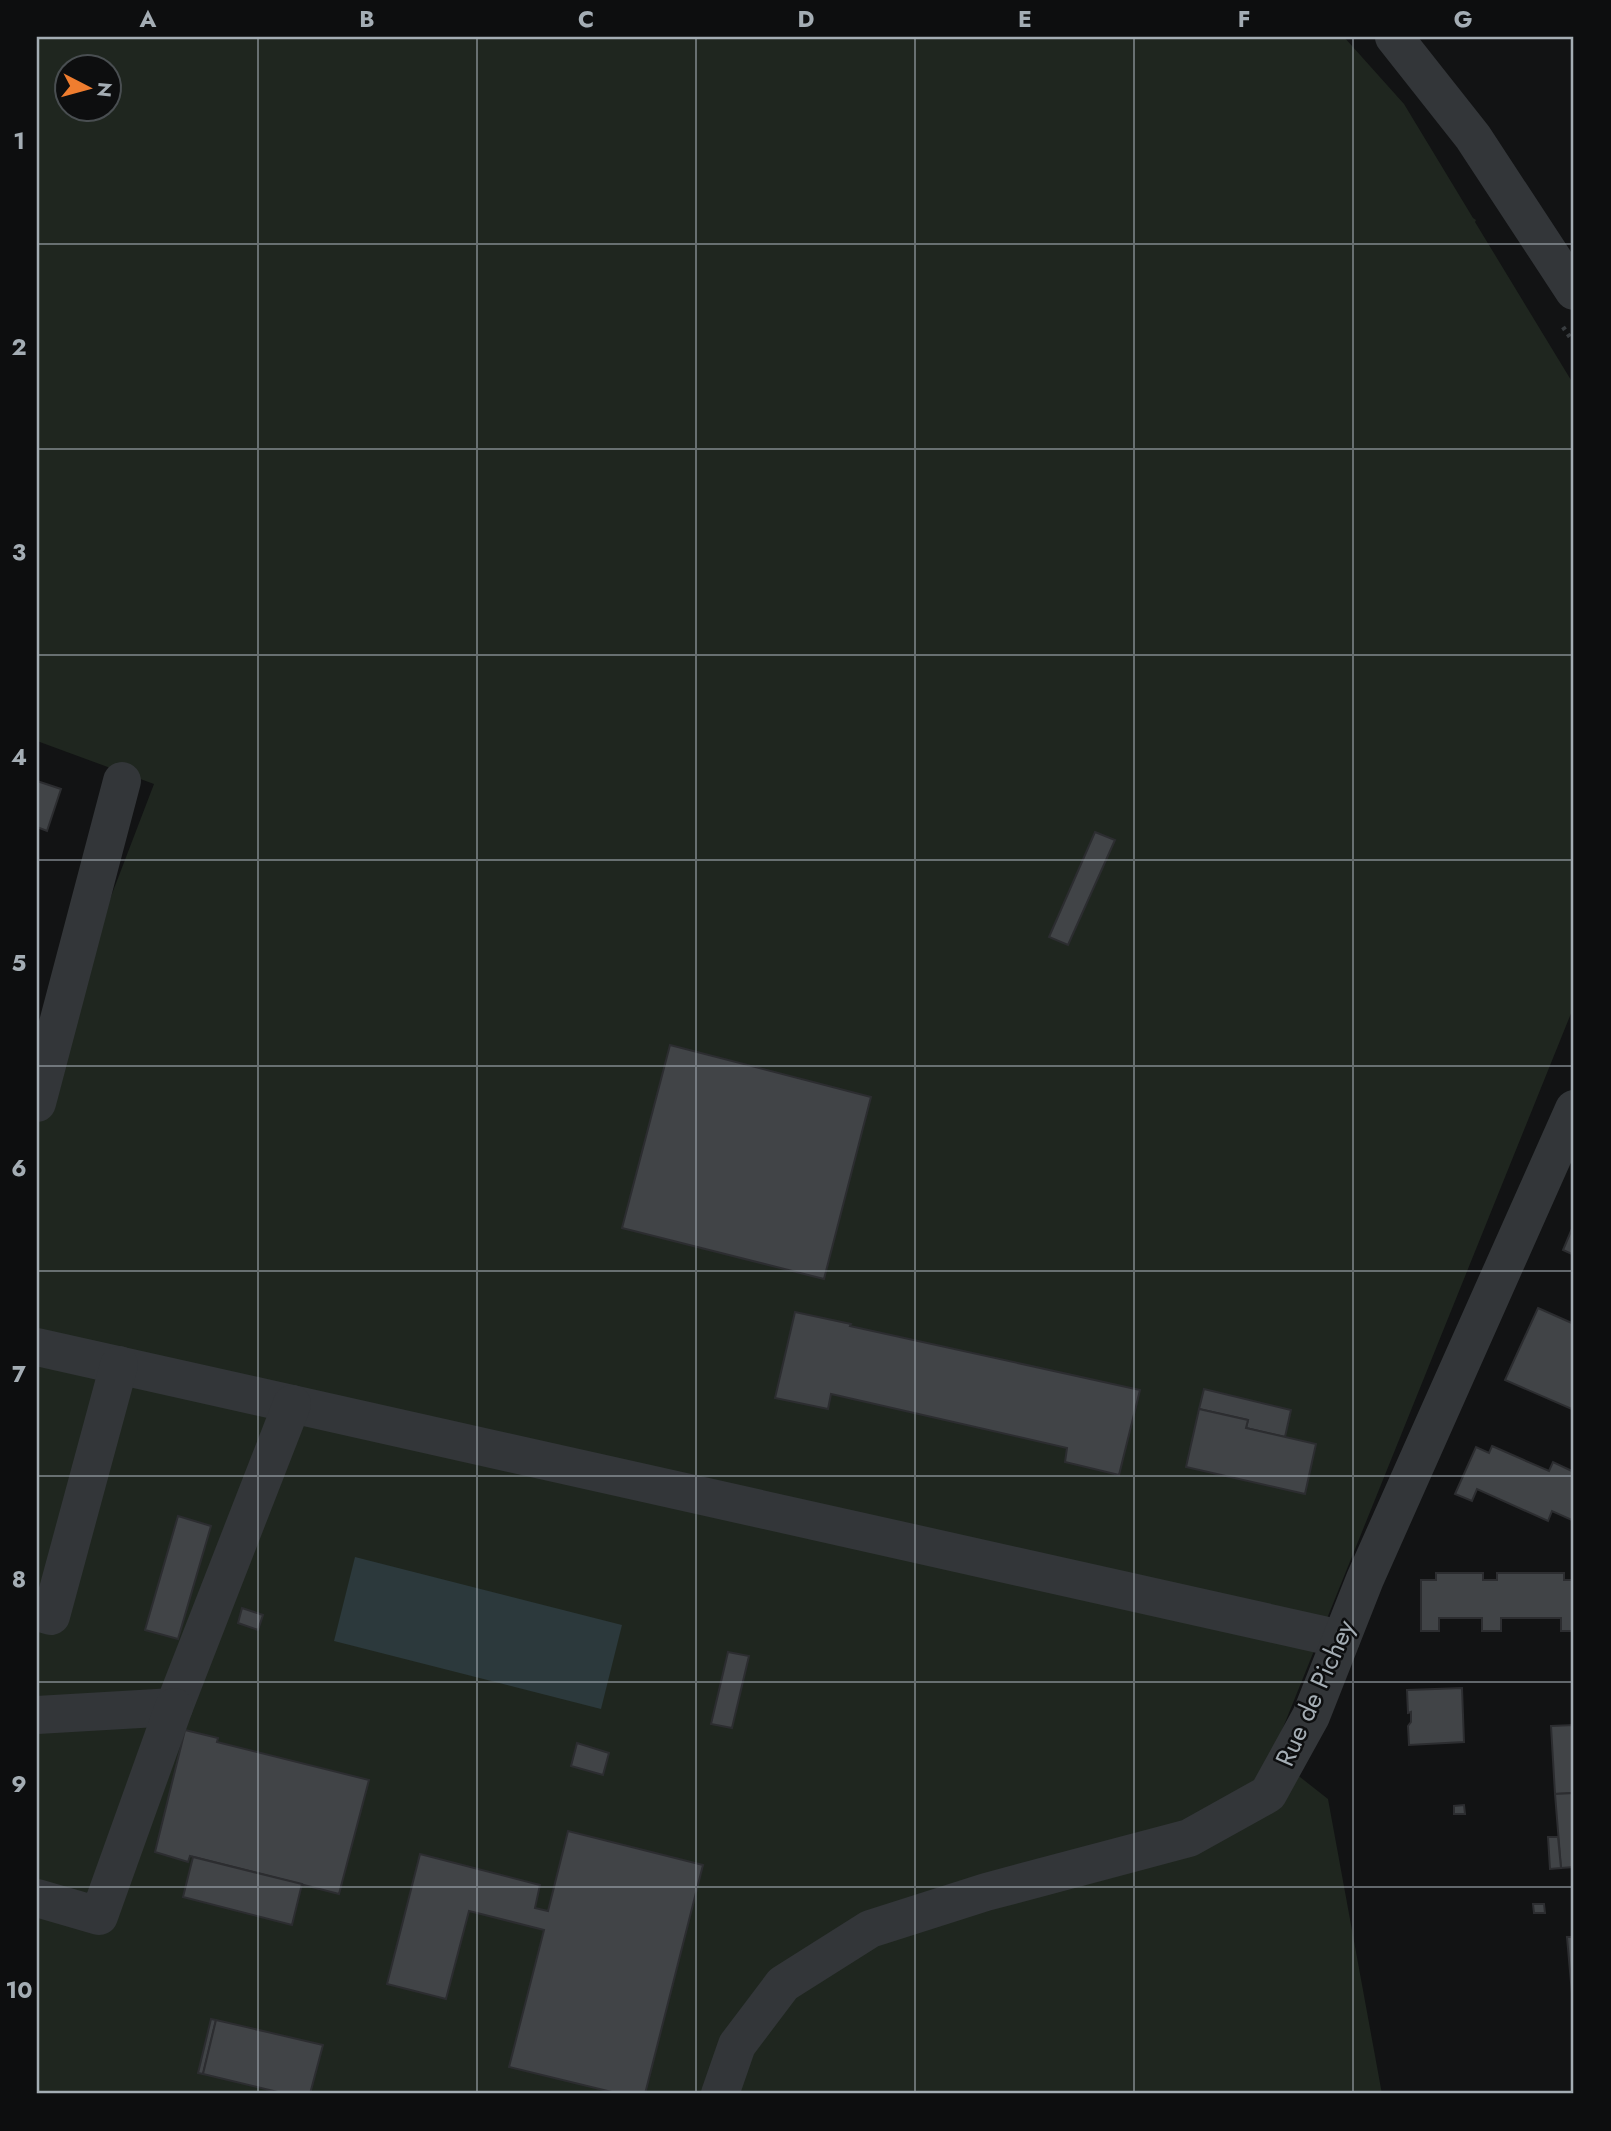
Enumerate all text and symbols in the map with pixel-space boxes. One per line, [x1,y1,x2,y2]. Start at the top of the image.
text: A [139,2,157,36]
text: B [359,2,375,36]
text: C [578,2,594,36]
text: D [798,2,815,36]
text: E [1018,2,1032,36]
text: F [1238,2,1250,36]
text: G [1454,2,1472,36]
north arrow [52,52,122,122]
text: N [90,81,119,99]
text: 1 [13,124,25,158]
text: 2 [11,330,27,364]
text: 3 [12,535,26,569]
text: 4 [11,740,27,774]
text: 5 [12,946,26,980]
text: 6 [11,1151,27,1185]
text: 7 [12,1357,26,1391]
text: 8 [12,1562,26,1596]
street label: Rue de Pichey [1266,1613,1365,1772]
text: 9 [11,1767,27,1801]
text: 10 [6,1973,32,2007]

